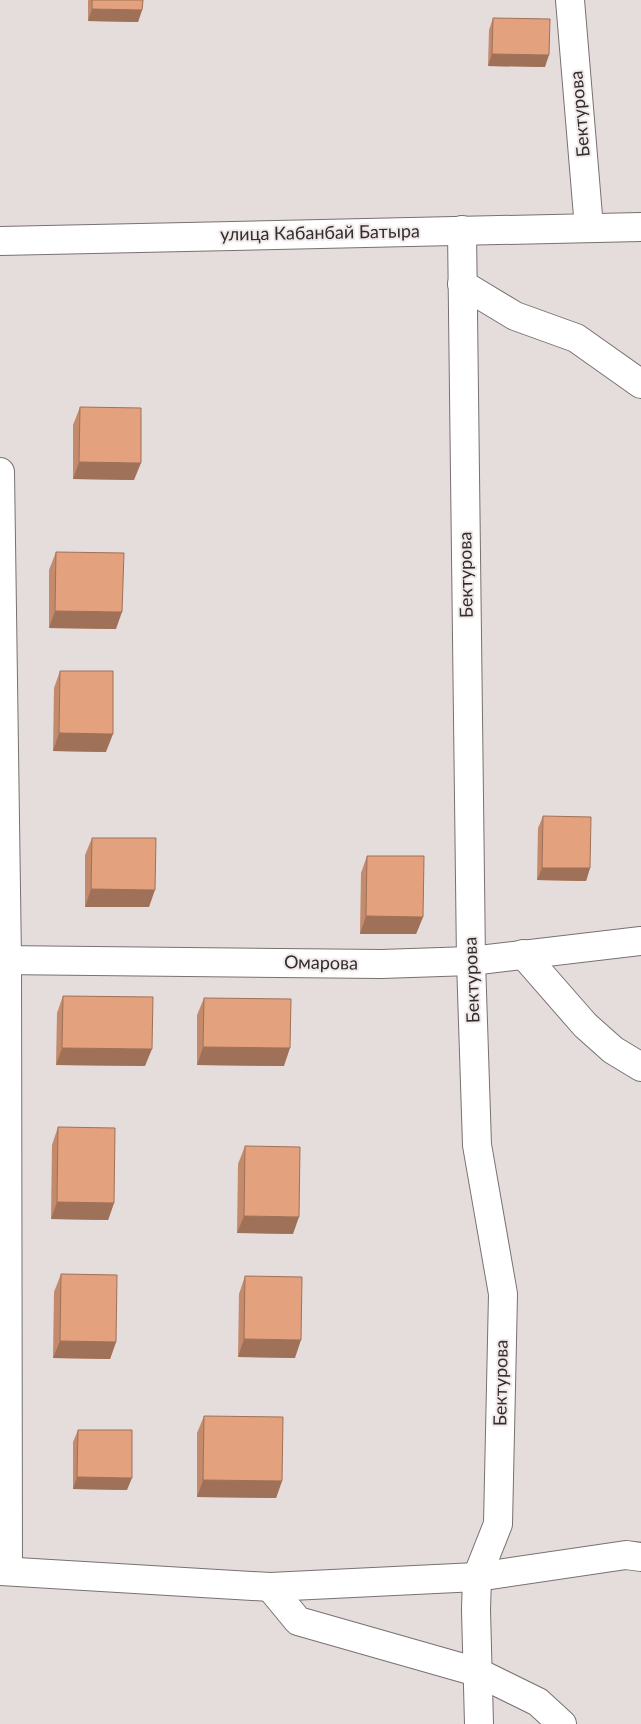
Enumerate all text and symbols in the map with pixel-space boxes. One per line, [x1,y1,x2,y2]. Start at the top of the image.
street label: Бектурова [564,70,594,158]
street label: улица Кабанбай Батыра [220,219,420,245]
street label: Бектурова [453,532,477,618]
street label: Бектурова [458,936,484,1024]
street label: Омарова [284,950,358,974]
street label: Бектурова [488,1340,512,1426]

